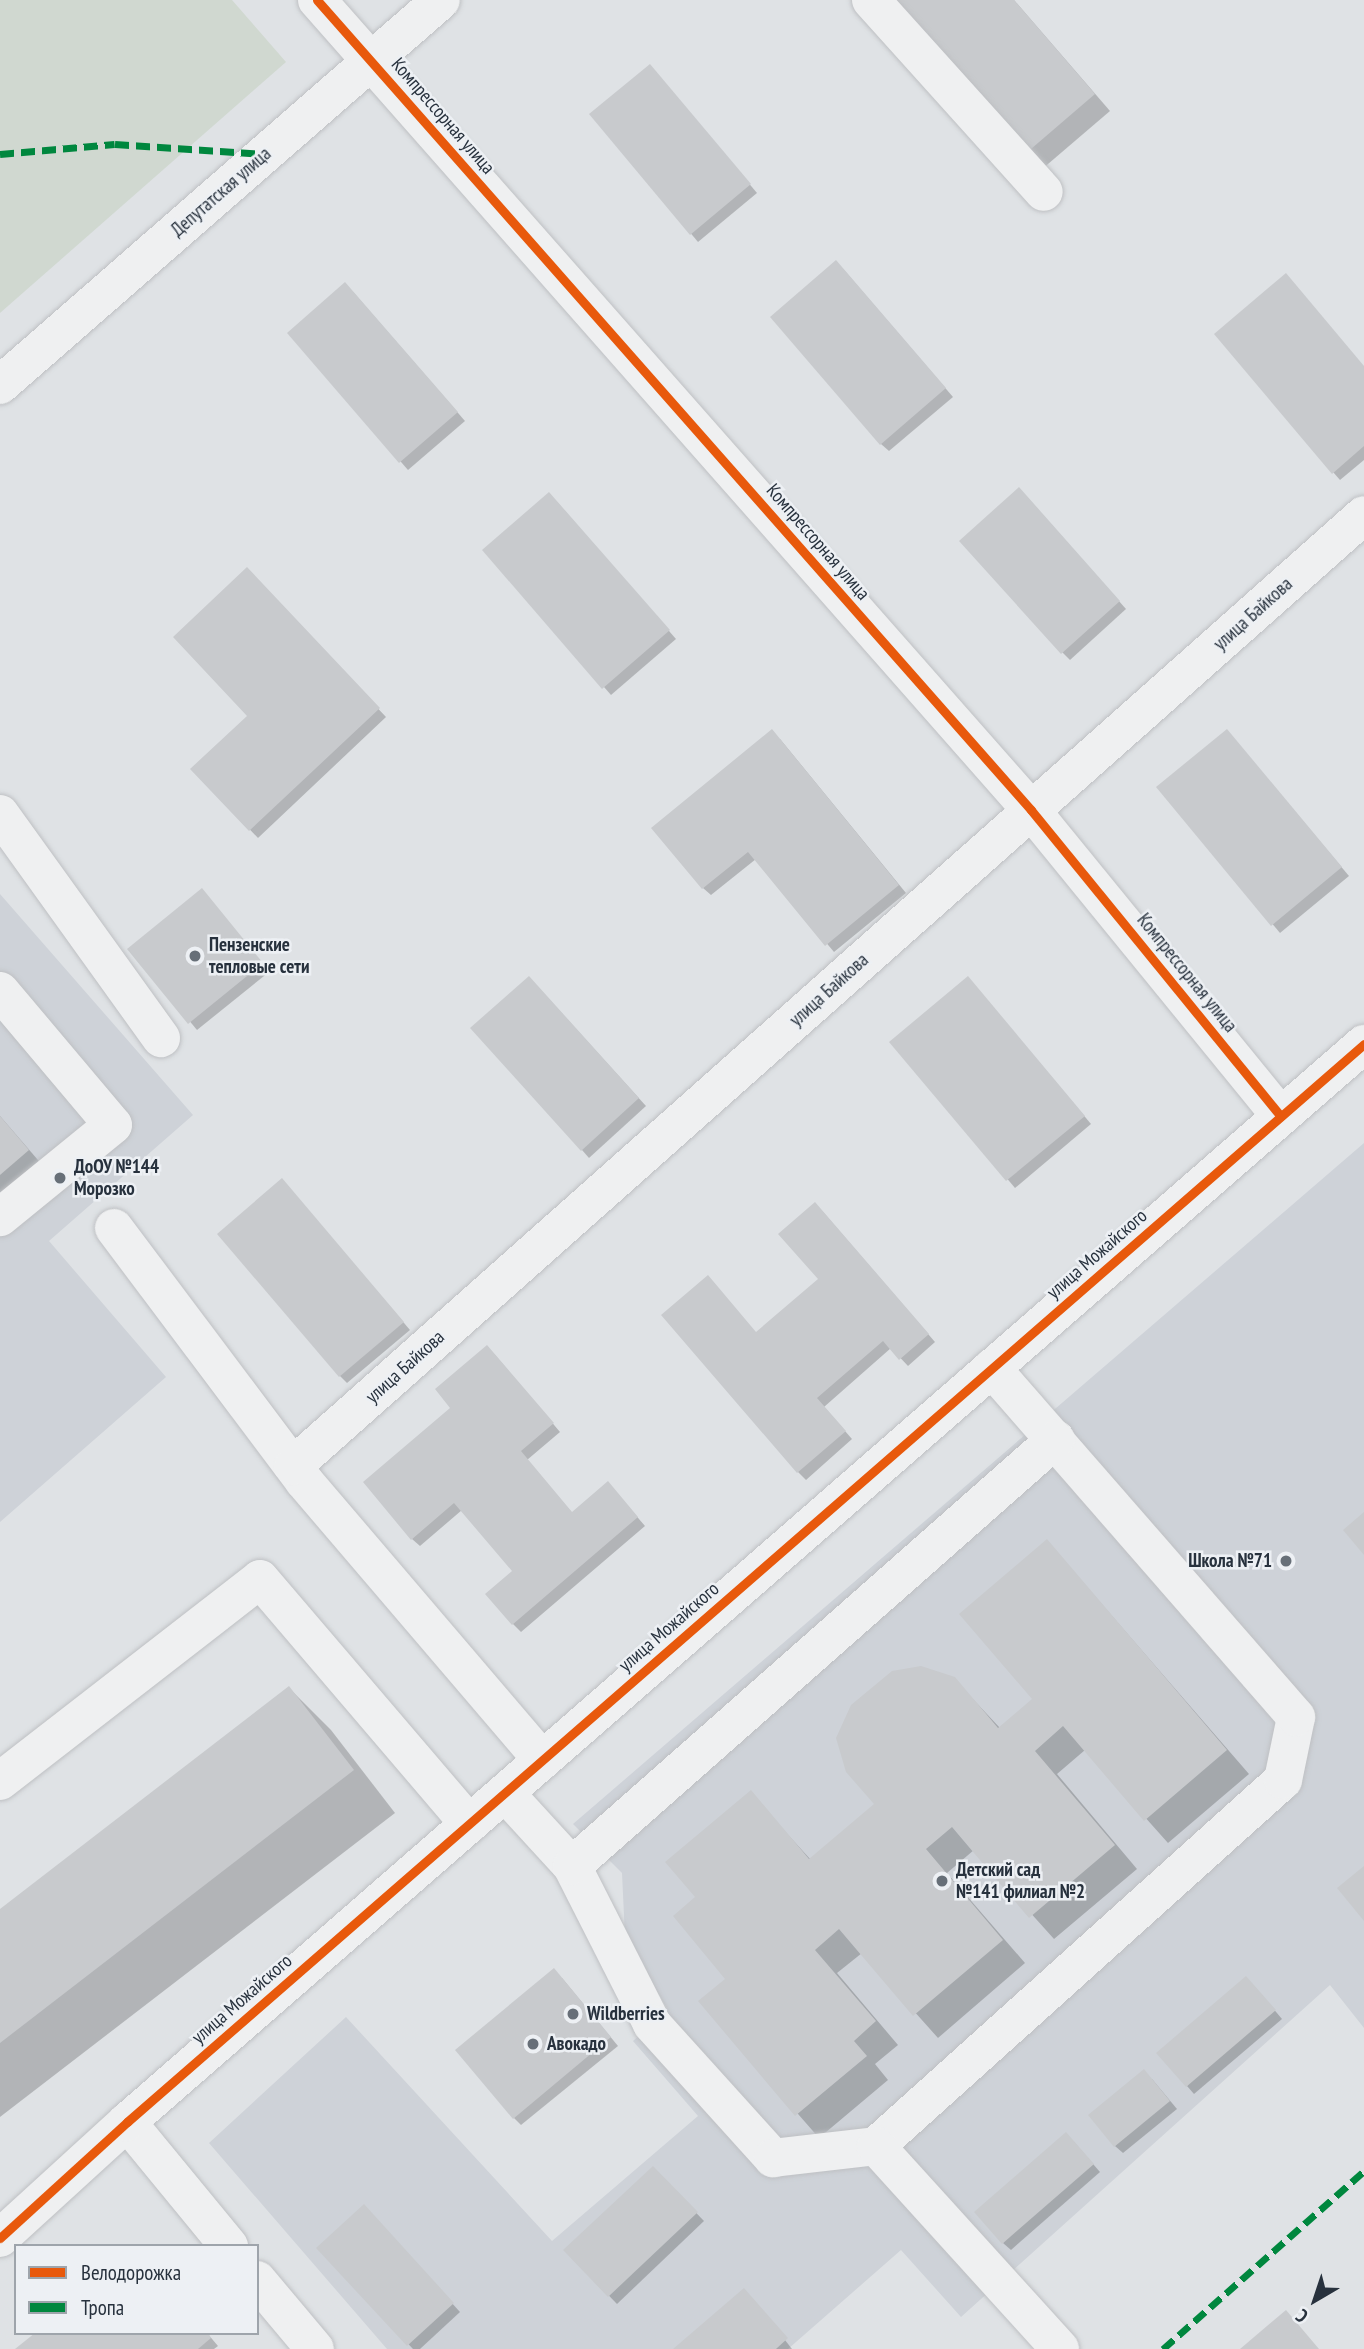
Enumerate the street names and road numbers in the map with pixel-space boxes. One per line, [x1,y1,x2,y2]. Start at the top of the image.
street label: Компрессорная улица [386,53,500,179]
street label: Депутатская улица [166,142,276,242]
street label: Компрессорная улица [761,479,875,605]
street label: улица Байкова [1209,573,1297,655]
street label: Компрессорная улица [1132,909,1242,1037]
street label: улица Байкова [785,949,873,1031]
street label: улица Можайского [1042,1204,1152,1304]
street label: улица Байкова [361,1326,449,1408]
street label: улица Можайского [614,1577,724,1677]
street label: улица Можайского [187,1949,297,2049]

